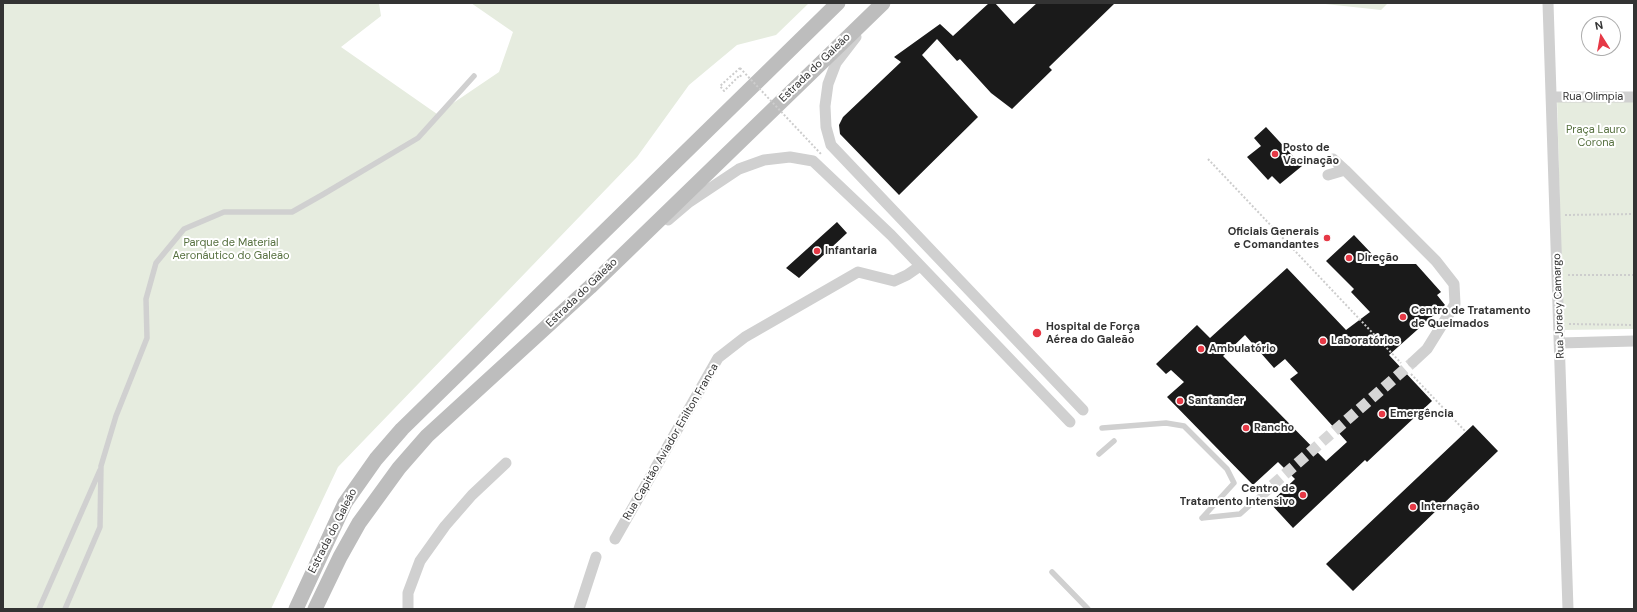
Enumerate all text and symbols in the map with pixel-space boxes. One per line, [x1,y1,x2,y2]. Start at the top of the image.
north arrow [1581,16,1621,56]
text: N [1594,18,1604,33]
street label: Estrada do Galeão [777,31,853,105]
street label: Rua Olimpia [1563,90,1623,104]
park label: Praça Lauro Corona [1566,123,1626,149]
place label: Posto de Vacinação [1283,141,1339,167]
marker: Posto de Vacinação [1270,149,1280,159]
place label: Oficiais Generais e Comandantes [1228,225,1319,251]
marker: Oficiais Generais e Comandantes [1322,233,1332,243]
park label: Parque de Material Aeronáutico do Galeão [173,236,289,262]
place label: Infantaria [825,244,877,258]
marker: Infantaria [812,246,822,256]
place label: Direção [1357,251,1399,265]
marker: Direção [1344,253,1354,263]
street label: Rua Joracy Camargo [1551,253,1567,359]
street label: Estrada do Galeão [544,256,620,330]
place label: Centro de Tratamento de Queimados [1411,304,1531,330]
marker: Centro de Tratamento de Queimados [1398,312,1408,322]
place label: Hospital de Força Aérea do Galeão [1046,320,1140,346]
marker: Hospital de Força Aérea do Galeão [1031,327,1043,339]
place label: Laboratórios [1331,334,1400,348]
marker: Laboratórios [1318,336,1328,346]
place label: Ambulatório [1209,342,1276,356]
marker: Ambulatório [1196,344,1206,354]
street label: Rua Capitão Aviador Enilton Franca [621,361,721,523]
place label: Santander [1188,394,1244,408]
marker: Santander [1175,396,1185,406]
place label: Emergência [1390,407,1454,421]
marker: Emergência [1377,409,1387,419]
place label: Rancho [1254,421,1294,435]
marker: Rancho [1241,423,1251,433]
place label: Centro de Tratamento Intensivo [1180,482,1295,508]
street label: Estrada do Galeão [306,486,360,576]
marker: Centro de Tratamento Intensivo [1298,490,1308,500]
place label: Internação [1421,500,1480,514]
marker: Internação [1408,502,1418,512]

